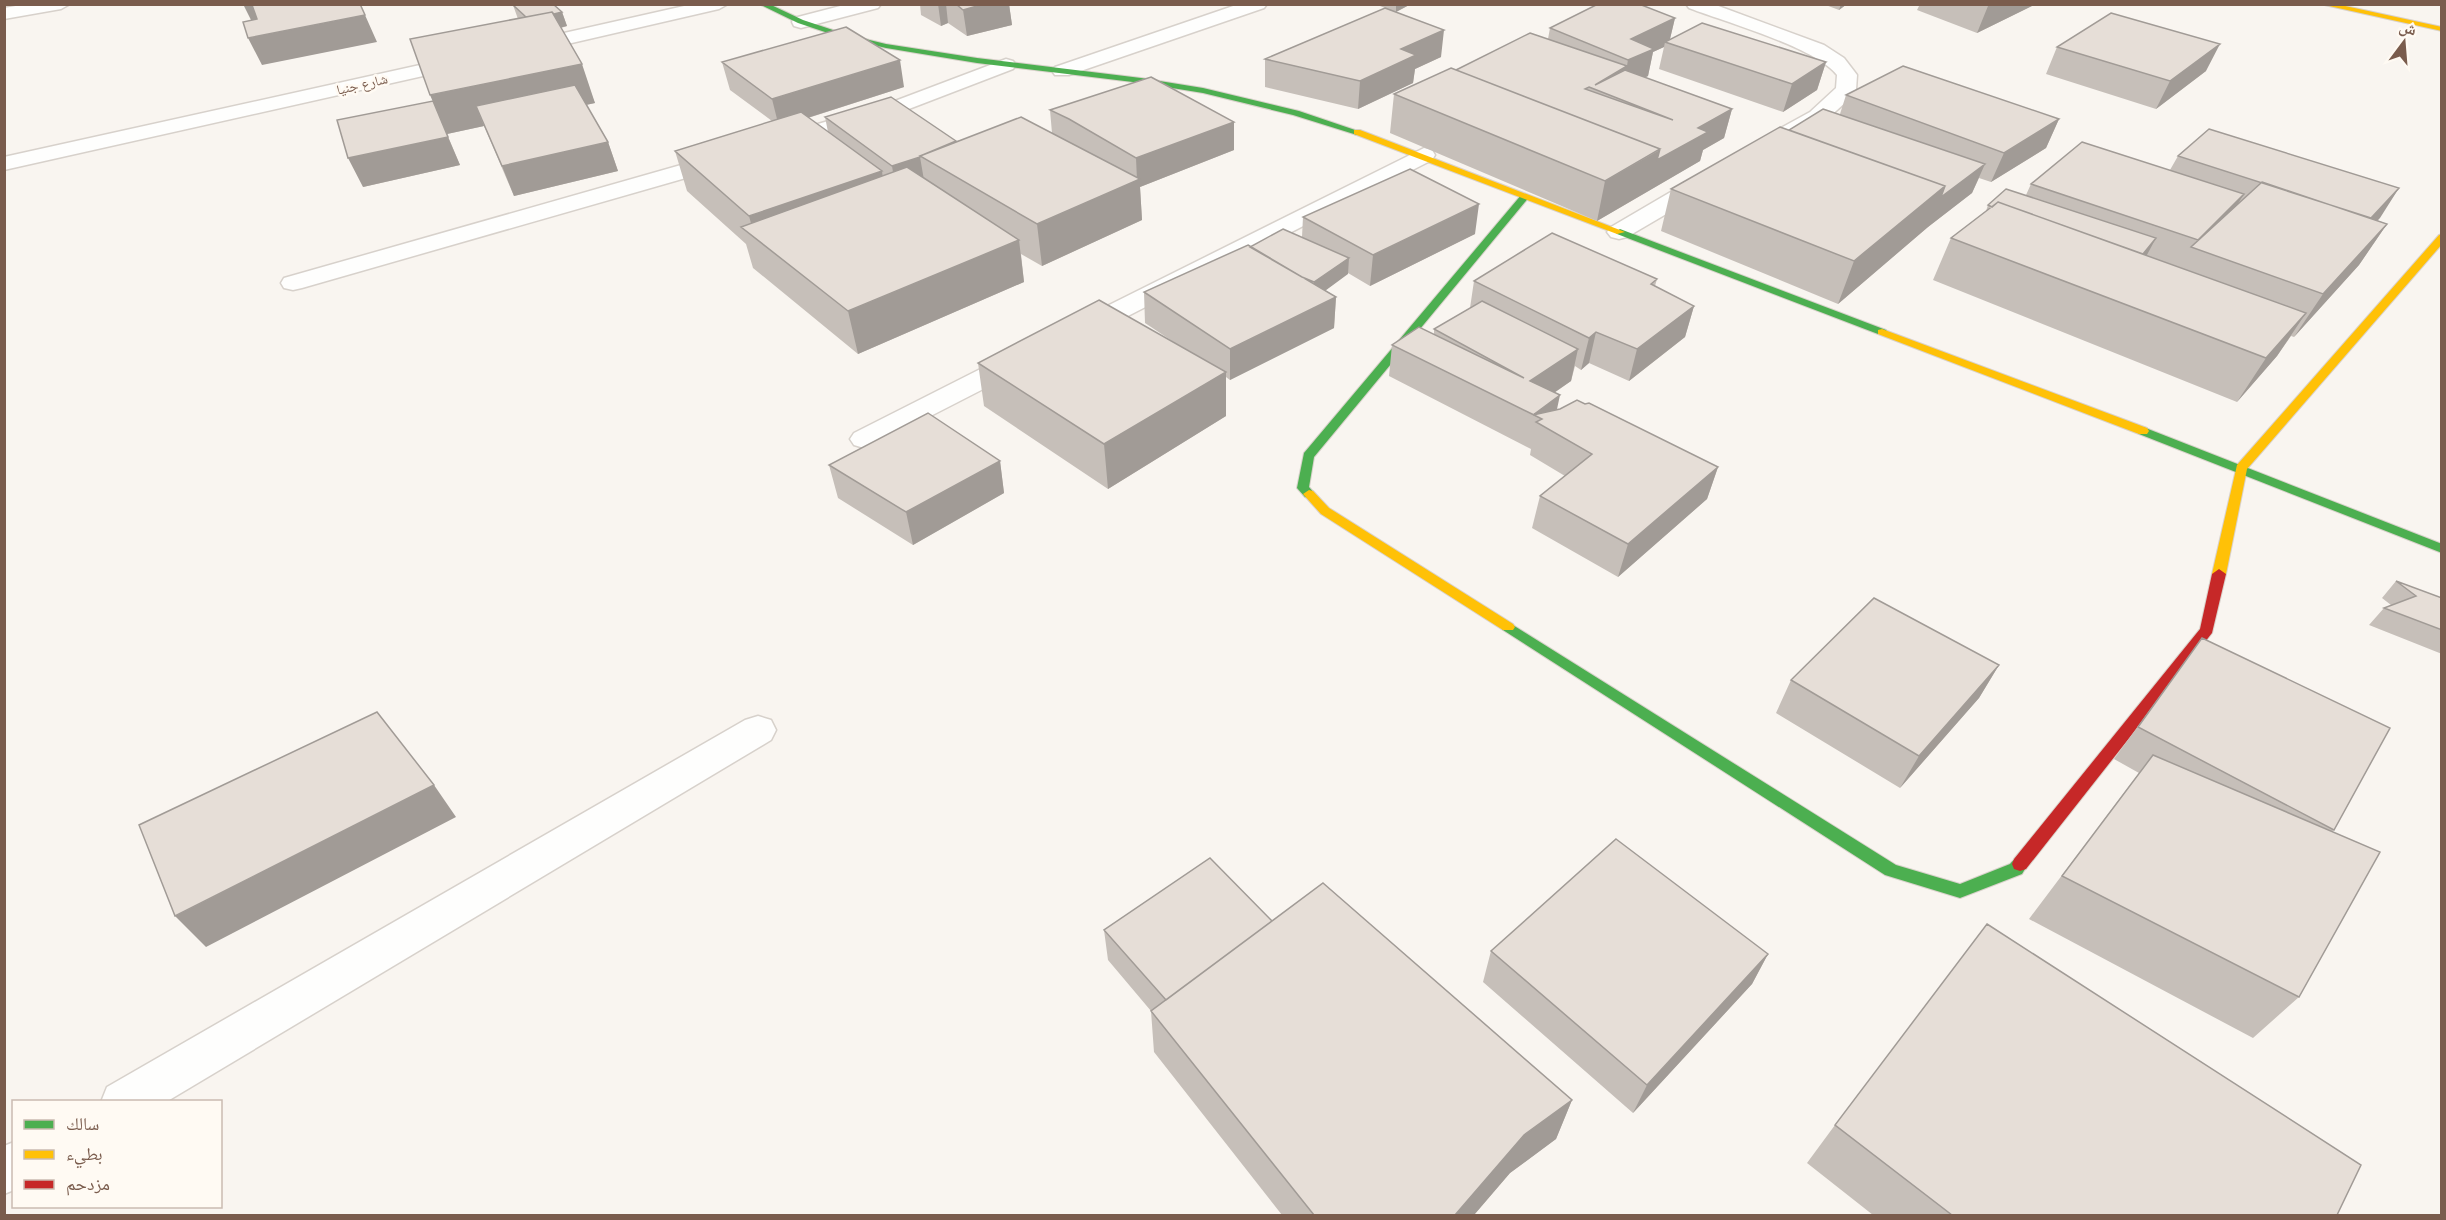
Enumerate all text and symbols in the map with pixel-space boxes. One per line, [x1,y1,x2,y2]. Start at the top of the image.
north arrow [2374,12,2434,72]
text: ش [2397,16,2419,40]
street label: شارع جنيا [335,69,390,100]
legend [12,1100,222,1208]
text: سالك [66,1112,99,1135]
text: بطيء [66,1142,103,1169]
text: مزدحم [66,1172,110,1196]

